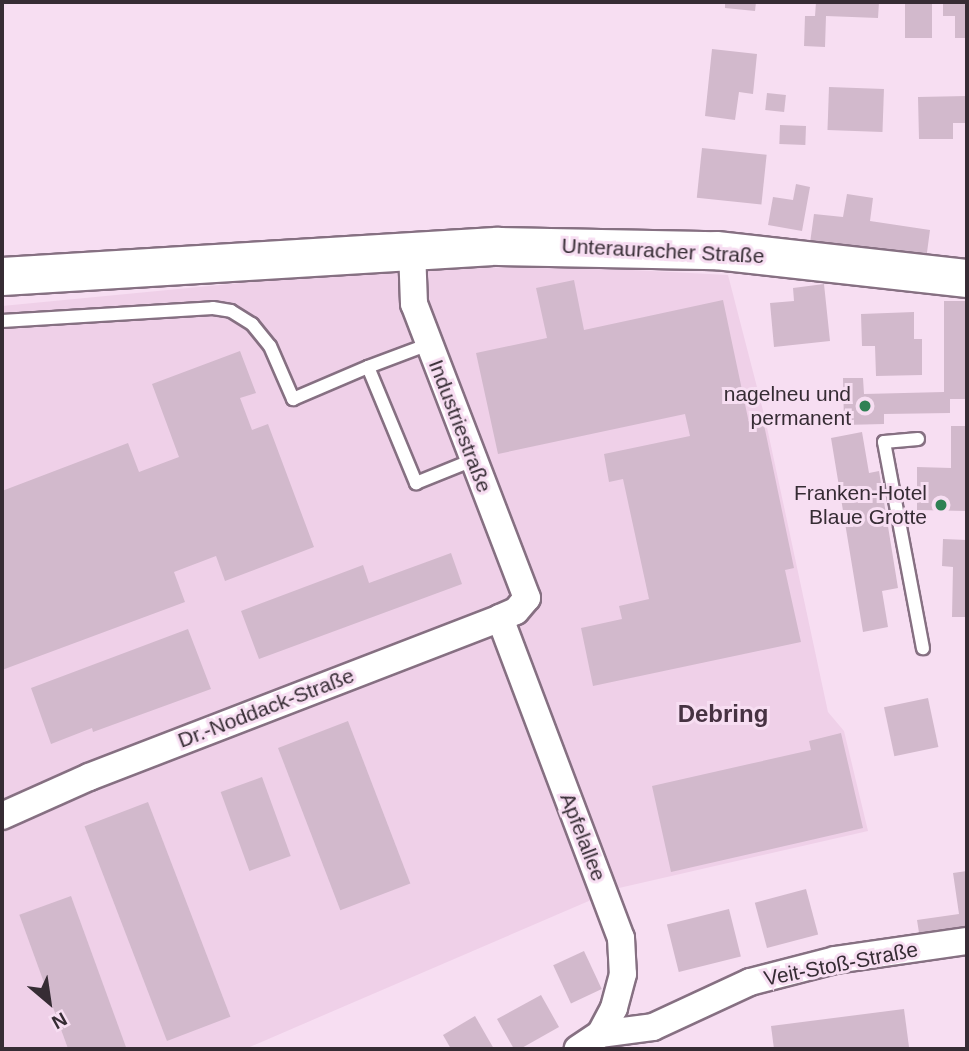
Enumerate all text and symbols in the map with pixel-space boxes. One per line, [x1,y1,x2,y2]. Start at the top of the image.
street label: Unterauracher Straße [561,233,765,269]
street label: Industriestraße [423,356,497,496]
place label: nagelneu und permanent [724,381,851,431]
marker: nagelneu und permanent [857,398,873,414]
place label: Franken-Hotel Blaue Grotte [794,480,927,530]
marker: Franken-Hotel Blaue Grotte [933,497,949,513]
street label: Dr.-Noddack-Straße [174,663,358,753]
district label: Debring [678,700,768,728]
street label: Apfelallee [555,789,611,885]
street label: Veit-Stoß-Straße [762,937,920,991]
north arrow [14,967,84,1037]
text: N [48,1008,71,1033]

